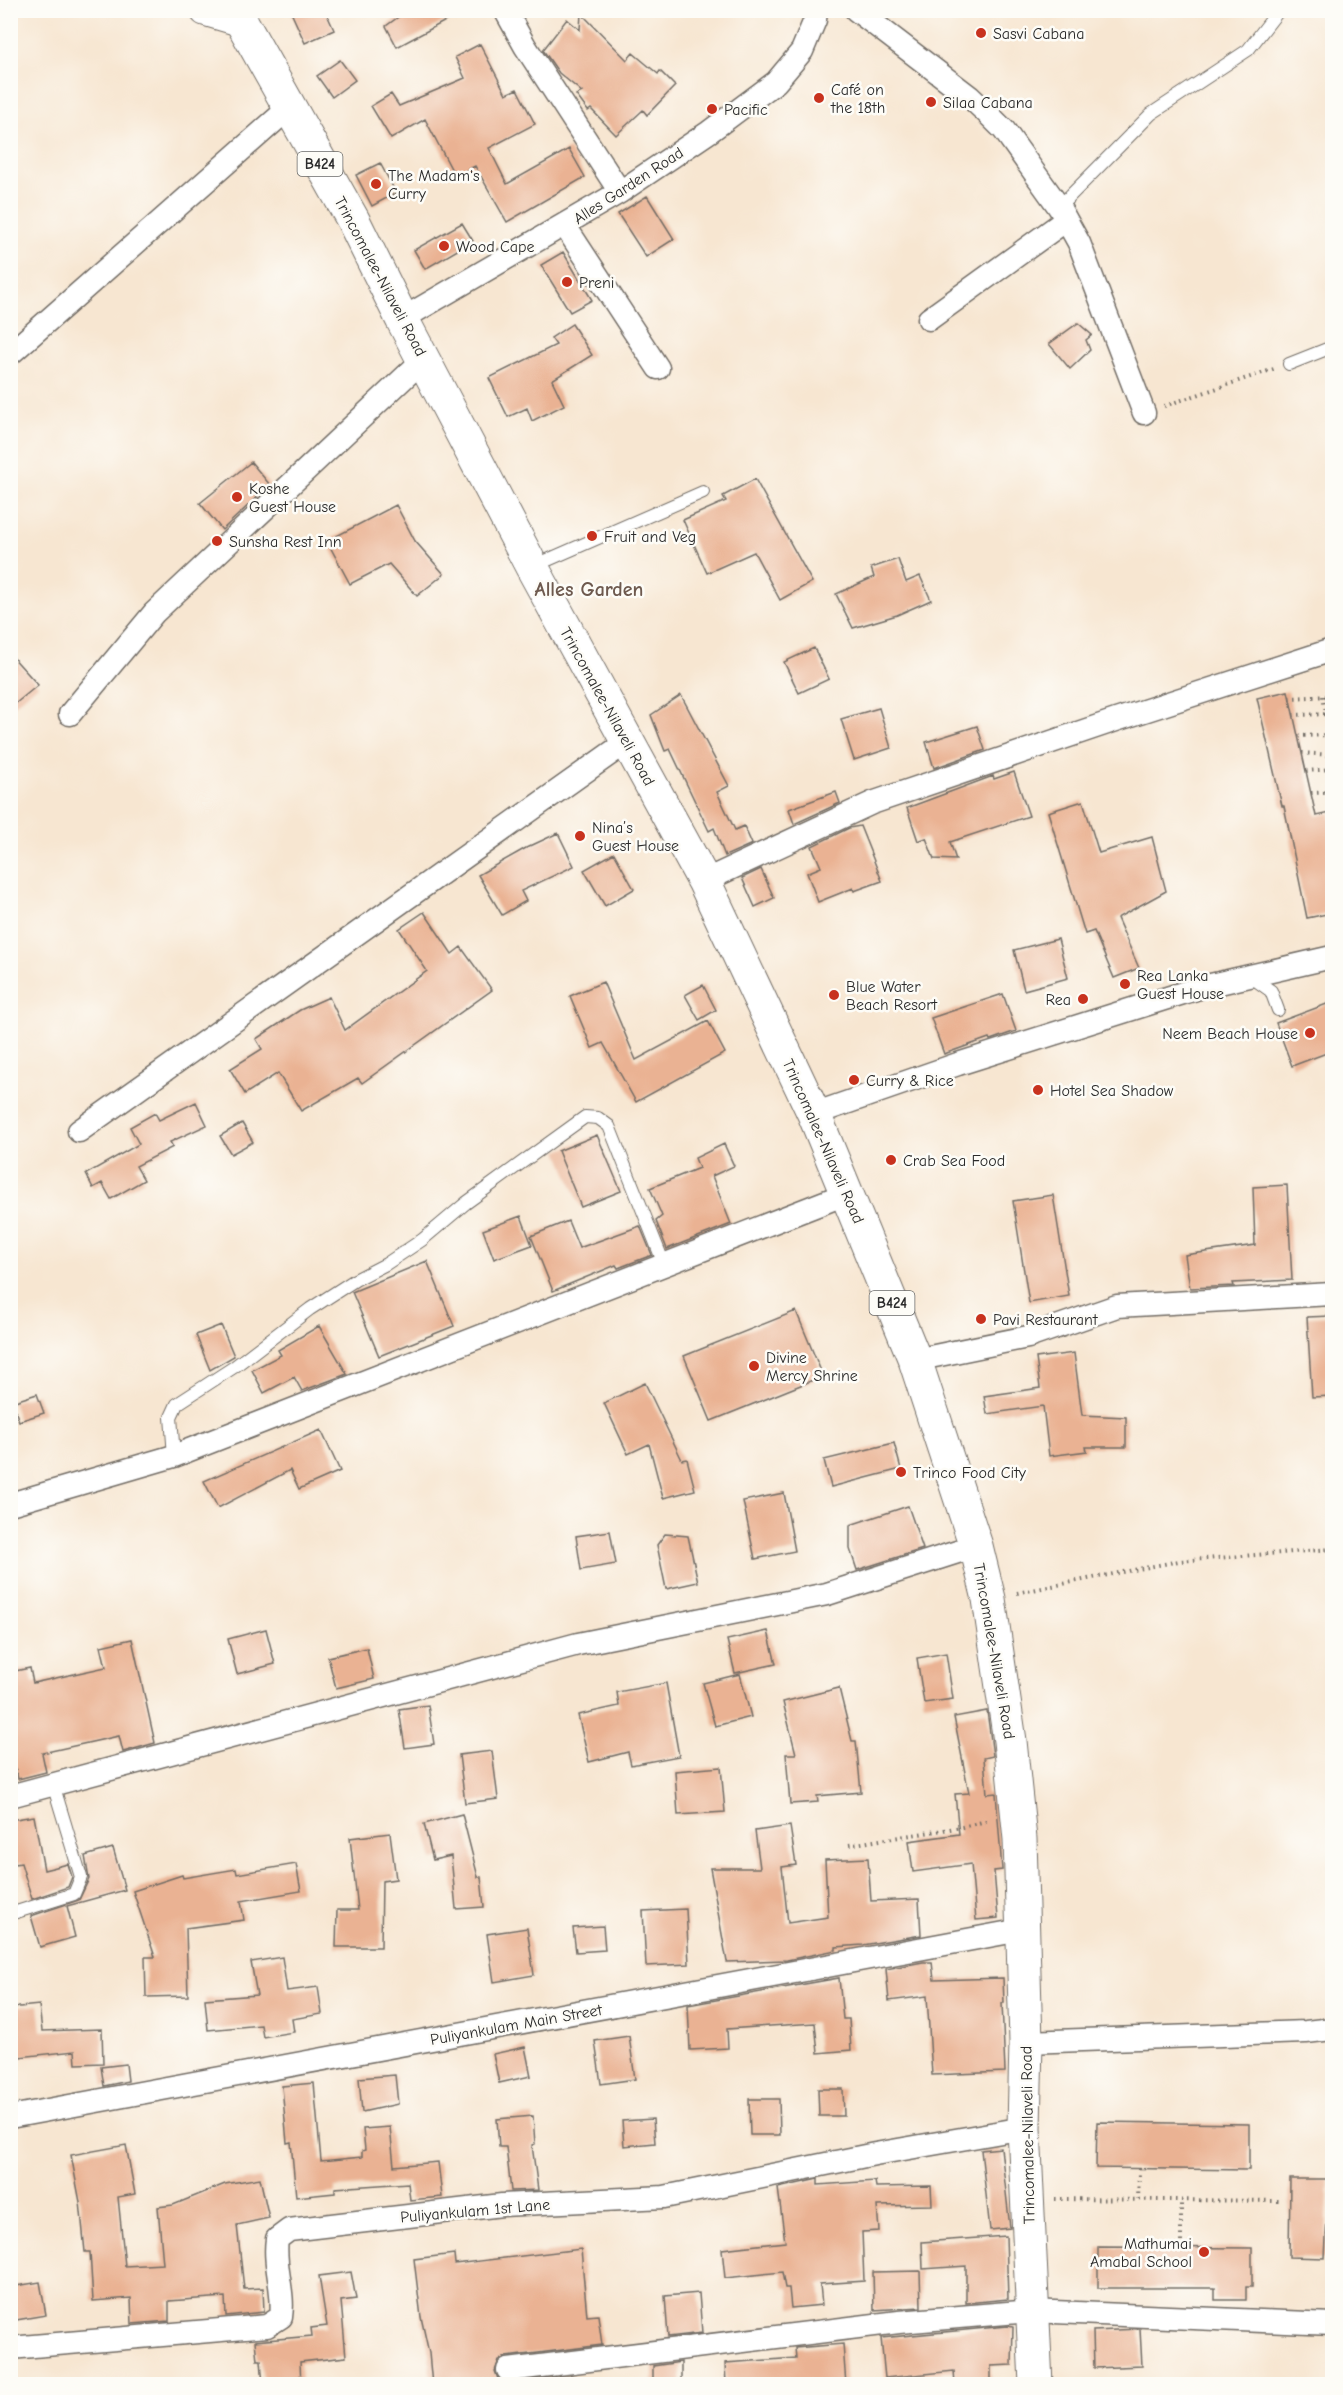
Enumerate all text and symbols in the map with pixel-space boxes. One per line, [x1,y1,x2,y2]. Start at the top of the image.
place label: Sasvi Cabana [993,25,1084,43]
marker: Sasvi Cabana [974,26,988,40]
place label: Café on the 18th [830,81,885,117]
marker: Café on the 18th [812,91,826,105]
place label: Silaa Cabana [943,94,1033,112]
marker: Silaa Cabana [924,95,938,109]
place label: Pacific [724,101,768,119]
marker: Pacific [705,102,719,116]
street label: Alles Garden Road [570,144,687,228]
road number: B424 [298,152,342,176]
place label: The Madam's Curry [388,167,480,203]
marker: The Madam's Curry [369,177,383,191]
street label: Trincomalee-Nilaveli Road [330,194,430,359]
place label: Wood Cape [456,238,535,256]
marker: Wood Cape [437,239,451,253]
place label: Preni [579,274,615,292]
marker: Preni [560,275,574,289]
place label: Koshe Guest House [249,480,336,516]
marker: Koshe Guest House [230,490,244,504]
place label: Fruit and Veg [604,528,696,546]
marker: Fruit and Veg [585,529,599,543]
place label: Sunsha Rest Inn [229,533,342,551]
marker: Sunsha Rest Inn [210,534,224,548]
district label: Alles Garden [535,578,643,601]
street label: Trincomalee-Nilaveli Road [556,624,658,789]
place label: Nina’s Guest House [592,819,679,855]
marker: Nina’s Guest House [573,829,587,843]
place label: Rea Lanka Guest House [1137,967,1224,1003]
marker: Rea Lanka Guest House [1118,977,1132,991]
place label: Blue Water Beach Resort [846,978,938,1014]
marker: Blue Water Beach Resort [827,988,841,1002]
place label: Rea [1045,991,1071,1009]
marker: Rea [1076,992,1090,1006]
place label: Neem Beach House [1162,1025,1298,1043]
marker: Neem Beach House [1303,1026,1317,1040]
street label: Trincomalee-Nilaveli Road [779,1056,868,1226]
place label: Curry & Rice [866,1072,954,1090]
marker: Curry & Rice [847,1073,861,1087]
place label: Hotel Sea Shadow [1050,1082,1174,1100]
marker: Hotel Sea Shadow [1031,1083,1045,1097]
place label: Crab Sea Food [903,1152,1005,1170]
marker: Crab Sea Food [884,1153,898,1167]
road number: B424 [870,1291,914,1315]
place label: Pavi Restaurant [993,1311,1098,1329]
marker: Pavi Restaurant [974,1312,988,1326]
place label: Divine Mercy Shrine [766,1349,858,1385]
marker: Divine Mercy Shrine [747,1359,761,1373]
place label: Trinco Food City [913,1464,1027,1482]
marker: Trinco Food City [894,1465,908,1479]
street label: Trincomalee-Nilaveli Road [970,1562,1018,1740]
street label: Puliyankulam Main Street [429,2001,604,2049]
street label: Trincomalee-Nilaveli Road [1017,2046,1039,2224]
street label: Puliyankulam 1st Lane [399,2195,551,2227]
place label: Mathumai Amabal School [1090,2235,1192,2271]
marker: Mathumai Amabal School [1197,2245,1211,2259]

